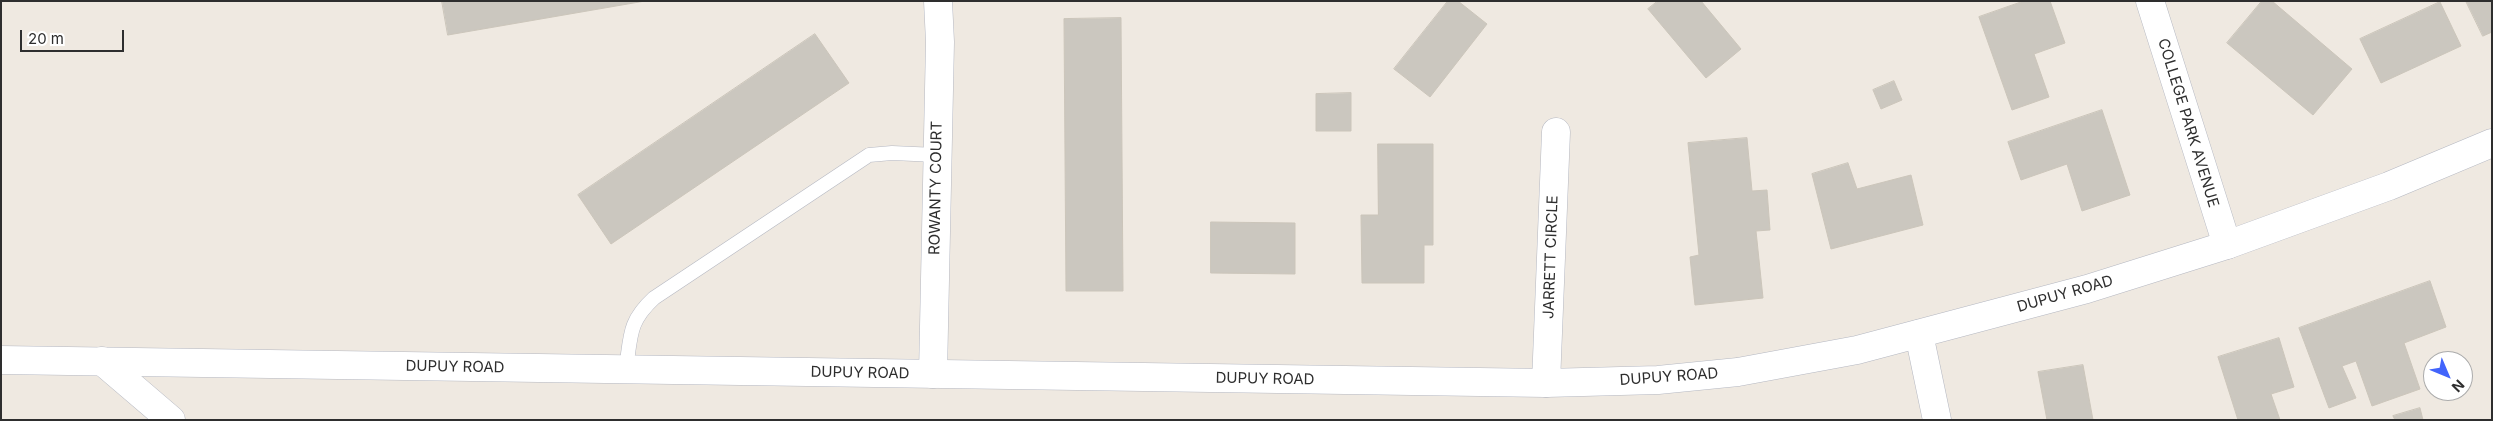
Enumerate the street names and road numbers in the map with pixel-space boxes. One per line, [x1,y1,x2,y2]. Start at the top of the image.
street label: COLLEGE PARK AVENUE [2154,36,2222,210]
street label: ROWANTY COURT [926,121,946,255]
street label: JARRETT CIRCLE [1540,195,1562,319]
street label: DUPUY ROAD [2015,272,2115,316]
street label: DUPUY ROAD [405,357,505,377]
street label: DUPUY ROAD [810,363,910,383]
street label: DUPUY ROAD [1619,365,1719,389]
street label: DUPUY ROAD [1215,369,1315,389]

